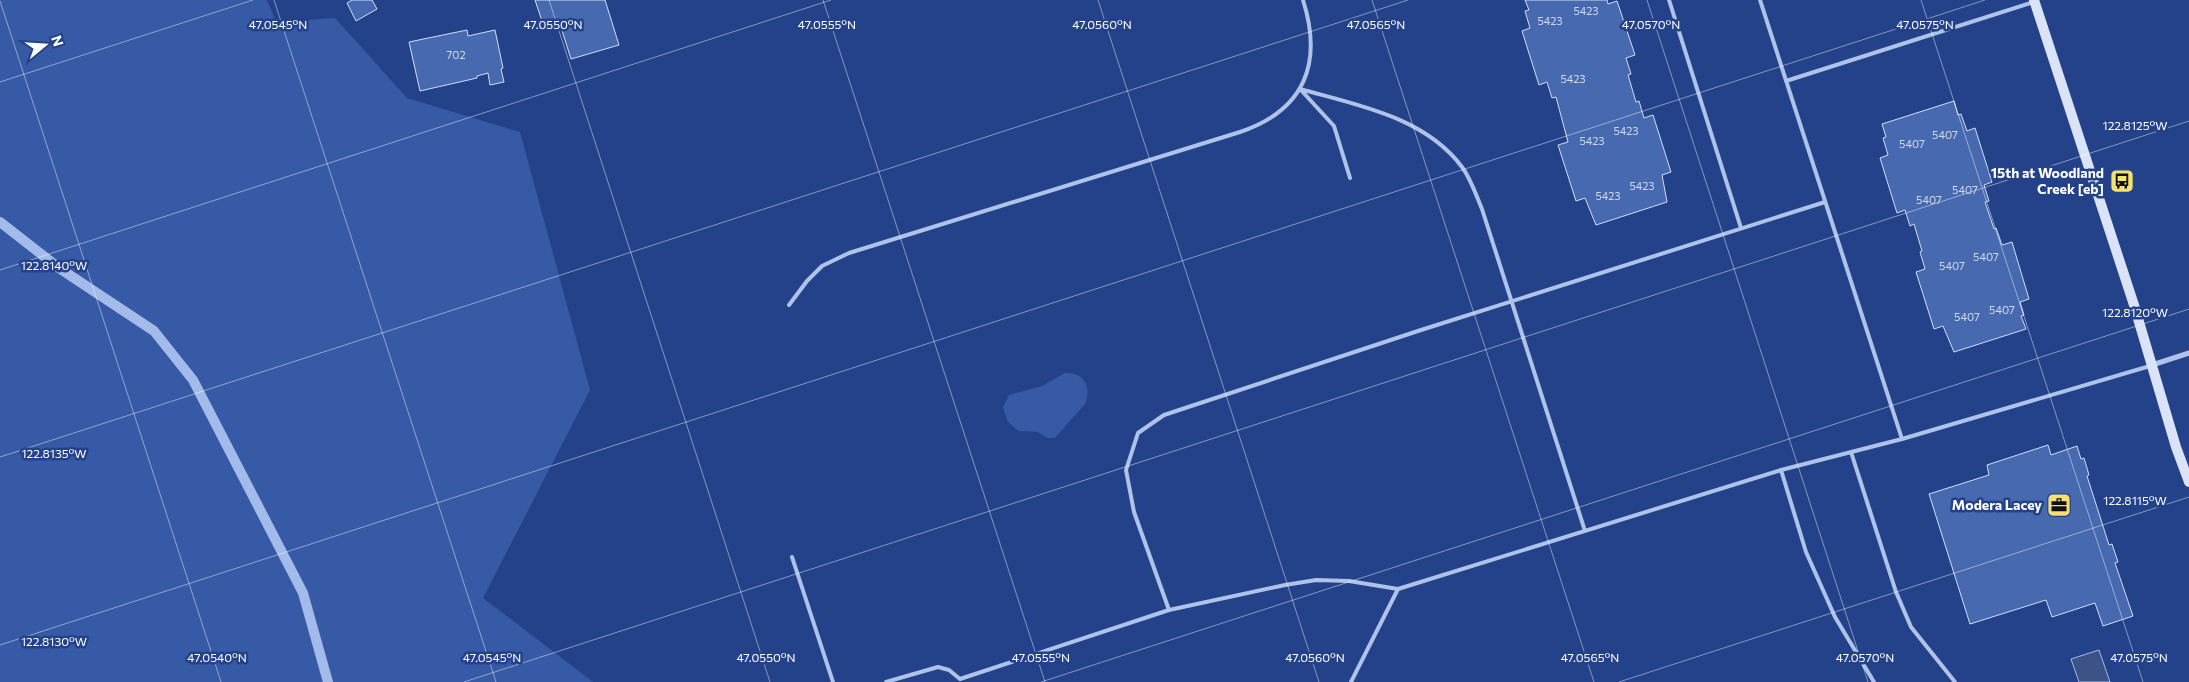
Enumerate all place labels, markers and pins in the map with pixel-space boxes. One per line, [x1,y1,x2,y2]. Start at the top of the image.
place label: 15th at Woodland Creek [eb] [1991,164,2104,197]
bus stop icon: 15th at Woodland Creek [eb] [2109,168,2135,194]
office icon: Modera Lacey [2046,492,2072,518]
place label: Modera Lacey [1952,496,2042,513]

